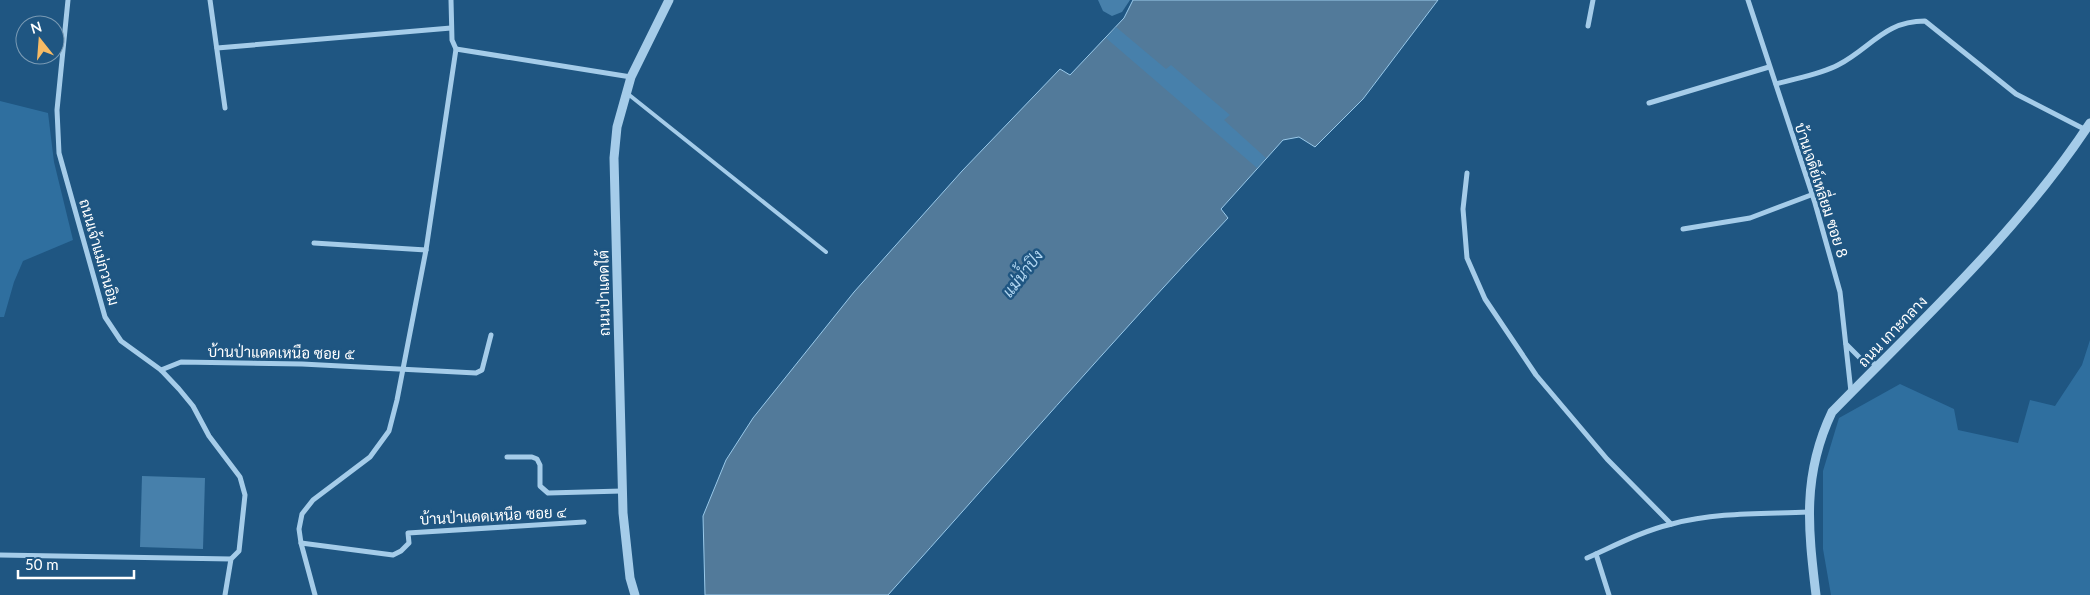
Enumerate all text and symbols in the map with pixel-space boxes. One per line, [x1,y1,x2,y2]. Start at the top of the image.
north arrow [15,15,65,65]
text: N [28,17,44,37]
street label: บ้านเจดีย์เหลี่ยม ซอย 8 [1792,119,1857,260]
street label: ถนนเจ้าแม่กวนอิม [76,197,124,307]
water label: แม่น้ำปิง [994,243,1046,300]
street label: ถนนป่าแดดใต้ [593,249,613,336]
street label: ถนน เกาะกลาง [1854,292,1930,370]
street label: บ้านป่าแดดเหนือ ซอย ๕ [207,342,356,362]
street label: บ้านป่าแดดเหนือ ซอย ๔ [419,502,568,528]
scale bar [18,548,134,580]
text: 50 m [25,555,59,573]

